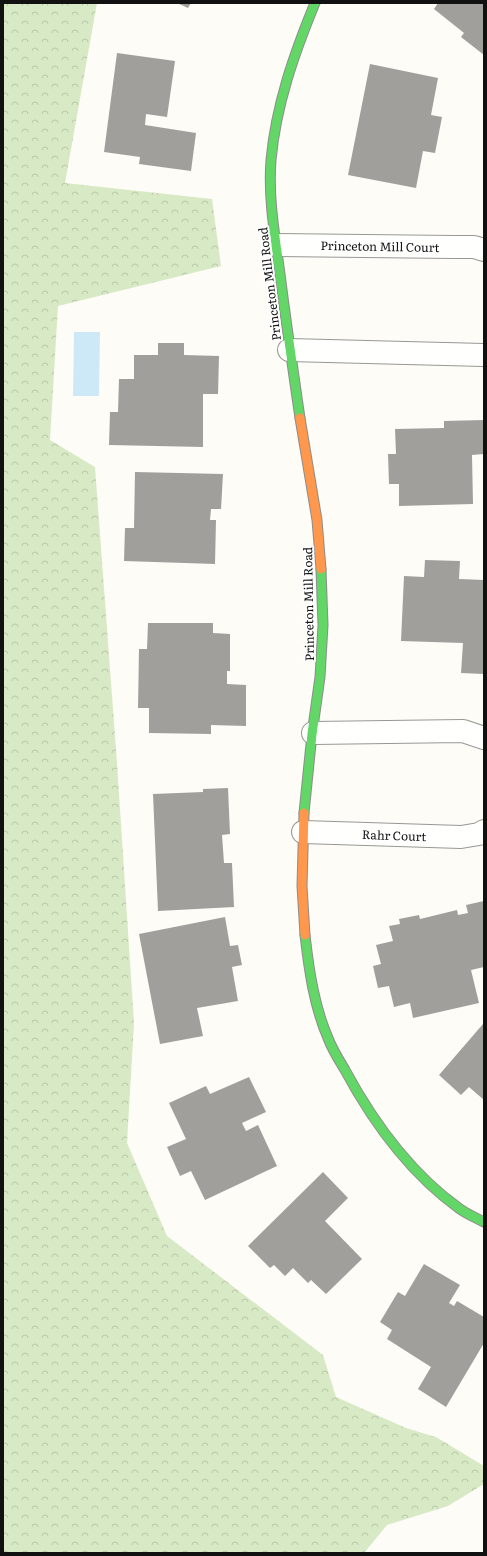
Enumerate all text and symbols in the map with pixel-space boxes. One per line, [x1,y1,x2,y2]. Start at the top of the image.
street label: Princeton Mill Road [253,226,285,342]
street label: Princeton Mill Court [321,236,440,256]
street label: Princeton Mill Road [298,546,318,661]
street label: Rahr Court [362,825,427,845]

